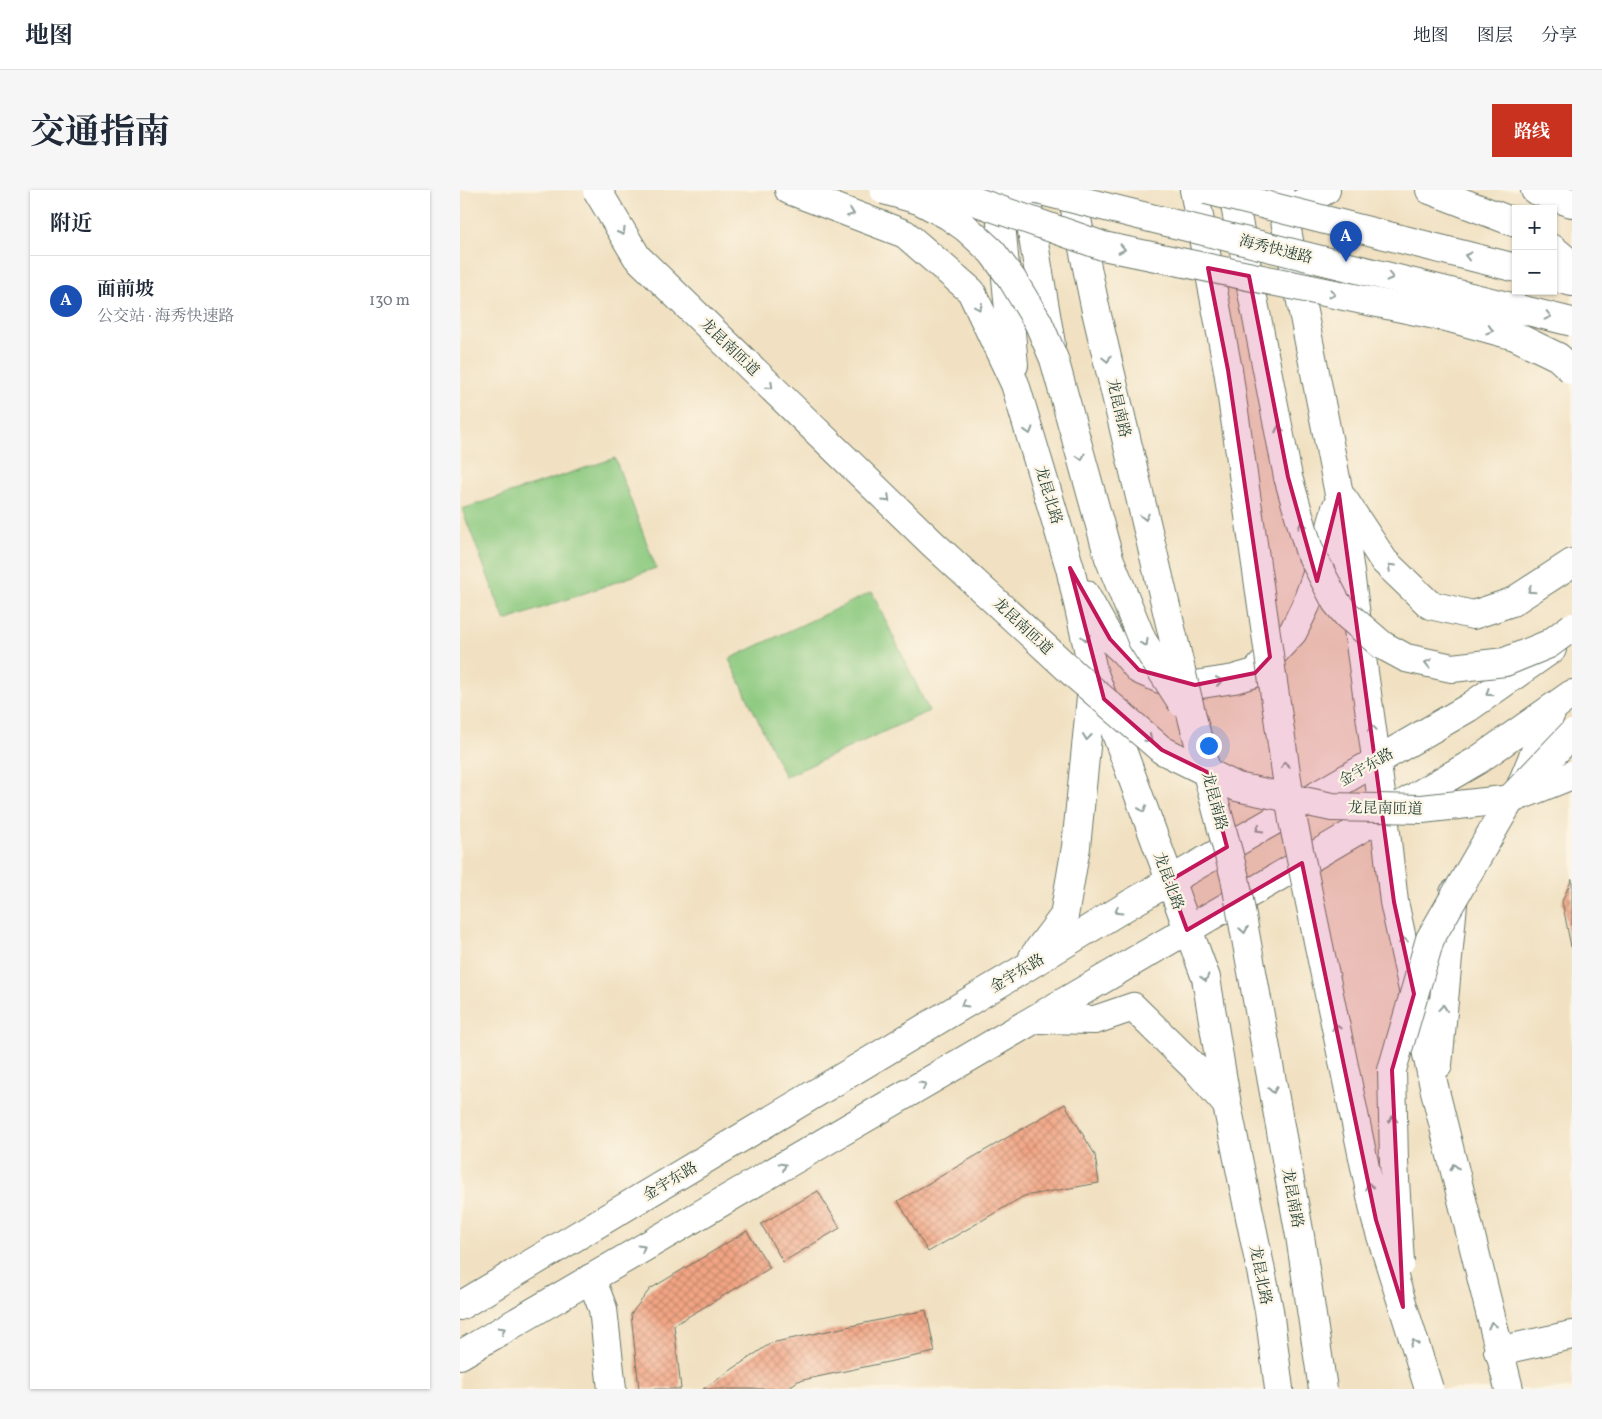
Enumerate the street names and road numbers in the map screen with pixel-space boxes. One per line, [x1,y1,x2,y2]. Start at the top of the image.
street label: 海秀快速路 [1237,231,1315,270]
street label: 龙昆南匝道 [695,314,763,382]
street label: 龙昆南路 [1101,377,1135,440]
street label: 龙昆北路 [1029,464,1066,527]
street label: 龙昆南匝道 [987,594,1057,660]
street label: 金宇东路 [1336,744,1398,792]
street label: 龙昆南路 [1196,770,1231,833]
street label: 龙昆南匝道 [1347,798,1423,821]
street label: 龙昆北路 [1147,850,1188,913]
street label: 金宇东路 [987,950,1049,999]
street label: 金宇东路 [640,1158,702,1207]
street label: 龙昆南路 [1276,1167,1307,1230]
street label: 龙昆北路 [1243,1244,1276,1307]

